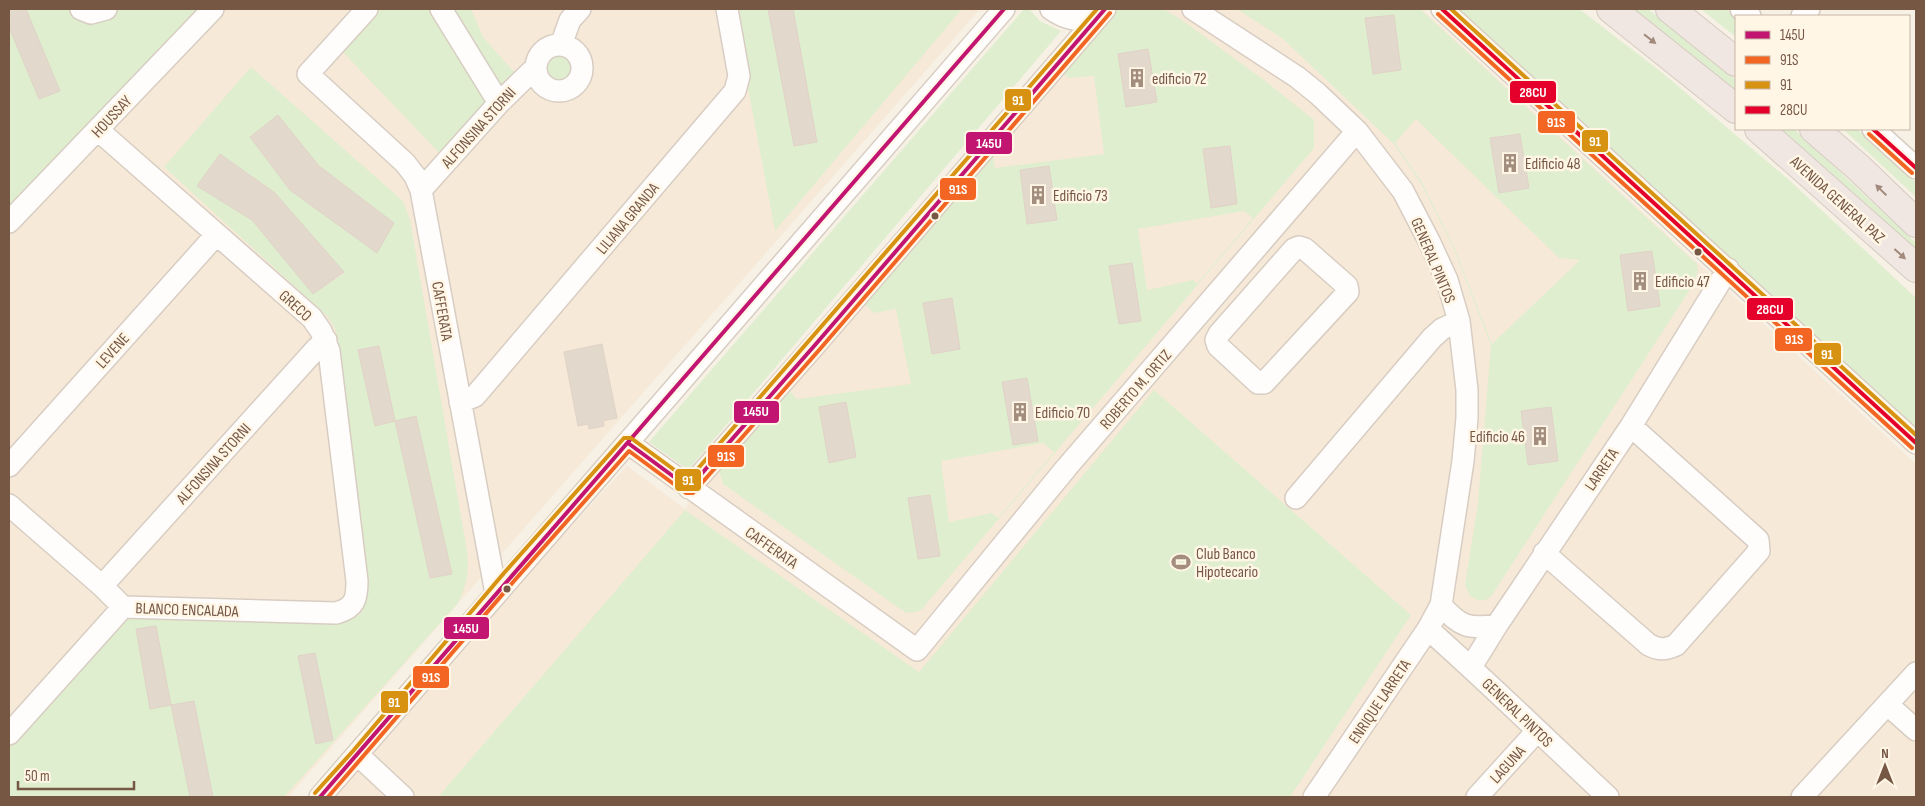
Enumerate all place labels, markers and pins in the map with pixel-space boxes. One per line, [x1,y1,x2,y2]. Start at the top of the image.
building icon: edificio 72 [1126,67,1148,89]
place label: edificio 72 [1152,70,1207,89]
building icon: Edificio 48 [1499,152,1521,174]
place label: Edificio 48 [1525,155,1580,174]
building icon: Edificio 73 [1027,184,1049,206]
place label: Edificio 73 [1053,187,1108,206]
unlabelled marker [930,211,940,221]
unlabelled marker [1693,247,1703,257]
building icon: Edificio 47 [1629,270,1651,292]
place label: Edificio 47 [1655,273,1710,292]
building icon: Edificio 70 [1009,401,1031,423]
place label: Edificio 70 [1035,404,1090,423]
building icon: Edificio 46 [1529,425,1551,447]
place label: Edificio 46 [1470,428,1525,447]
place label: Club Banco Hipotecario [1196,545,1258,582]
sports icon: Club Banco Hipotecario [1170,551,1192,573]
unlabelled marker [502,584,512,594]

